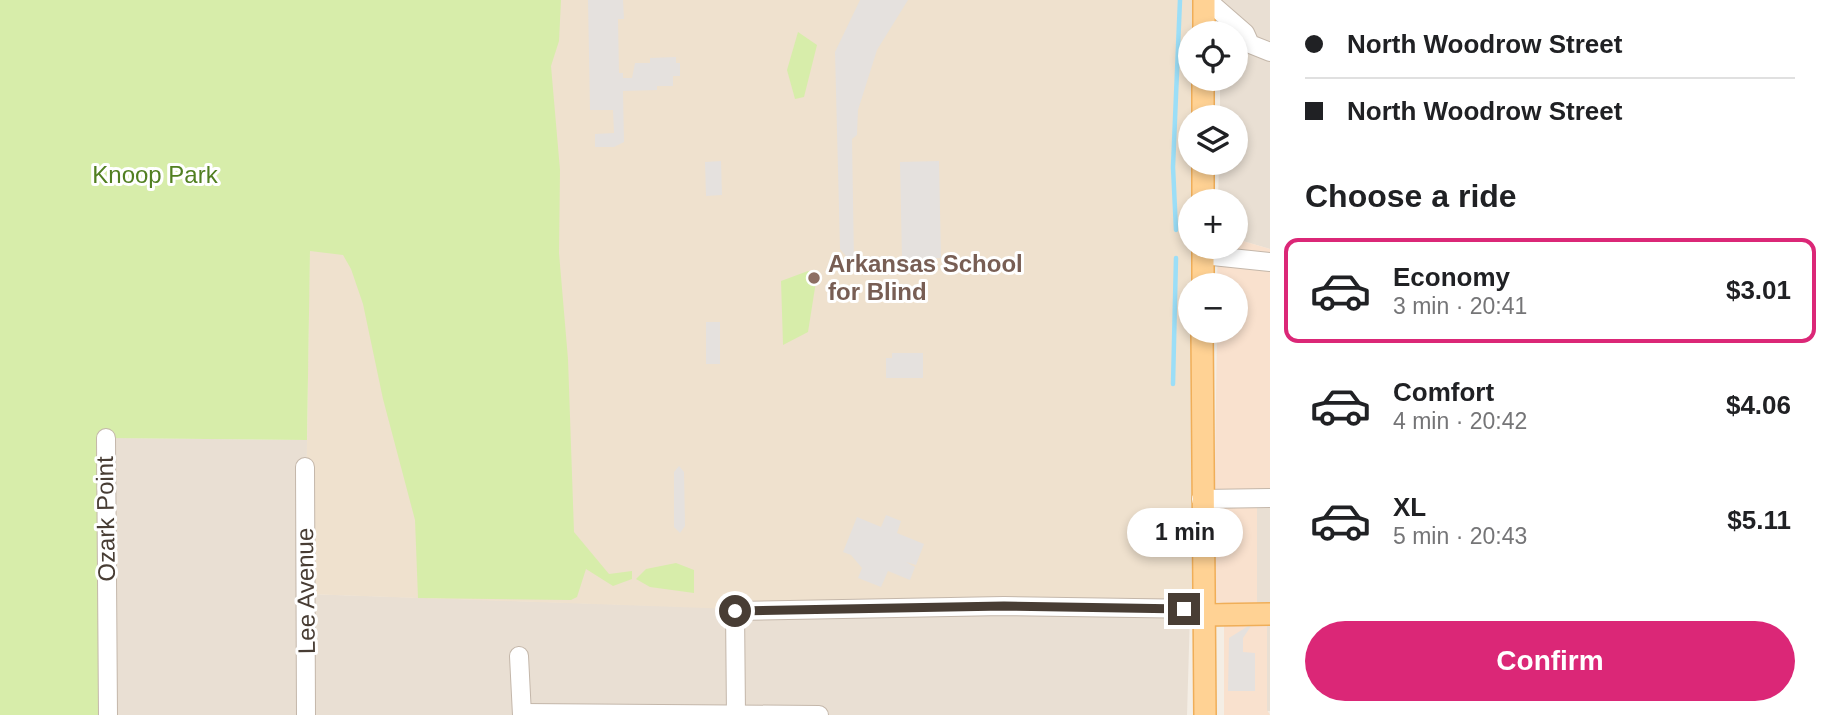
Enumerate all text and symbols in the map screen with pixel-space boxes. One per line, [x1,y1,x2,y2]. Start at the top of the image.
map controls [1178,21,1248,343]
button: locate [1178,21,1248,91]
text: North Woodrow Street [1347,29,1622,59]
text: North Woodrow Street [1347,96,1622,126]
button: layers [1178,105,1248,175]
park label: Knoop Park [92,161,219,188]
text: Choose a ride [1305,178,1517,214]
button: + [1178,189,1248,259]
place label: Arkansas School for Blind [828,250,1023,305]
icon: car [1309,259,1372,322]
text: Economy [1393,262,1510,292]
marker: Arkansas School for Blind [806,270,822,286]
button: − [1178,273,1248,343]
text: $3.01 [1726,275,1791,305]
text: 3 min · 20:41 [1393,293,1527,319]
icon: car [1309,374,1372,437]
text: Comfort [1393,377,1494,407]
text: $4.06 [1726,390,1791,420]
text: 4 min · 20:42 [1393,408,1527,434]
street label: Ozark Point [91,456,120,582]
icon: car [1309,489,1372,552]
text: XL [1393,492,1426,522]
text: $5.11 [1727,505,1791,535]
callout: 1 min [1126,508,1242,556]
text: 1 min [1155,519,1215,545]
text: 5 min · 20:43 [1393,523,1527,549]
street label: Lee Avenue [291,528,320,654]
route end [1168,593,1200,625]
route start [719,595,751,627]
button: Confirm [1305,621,1795,701]

